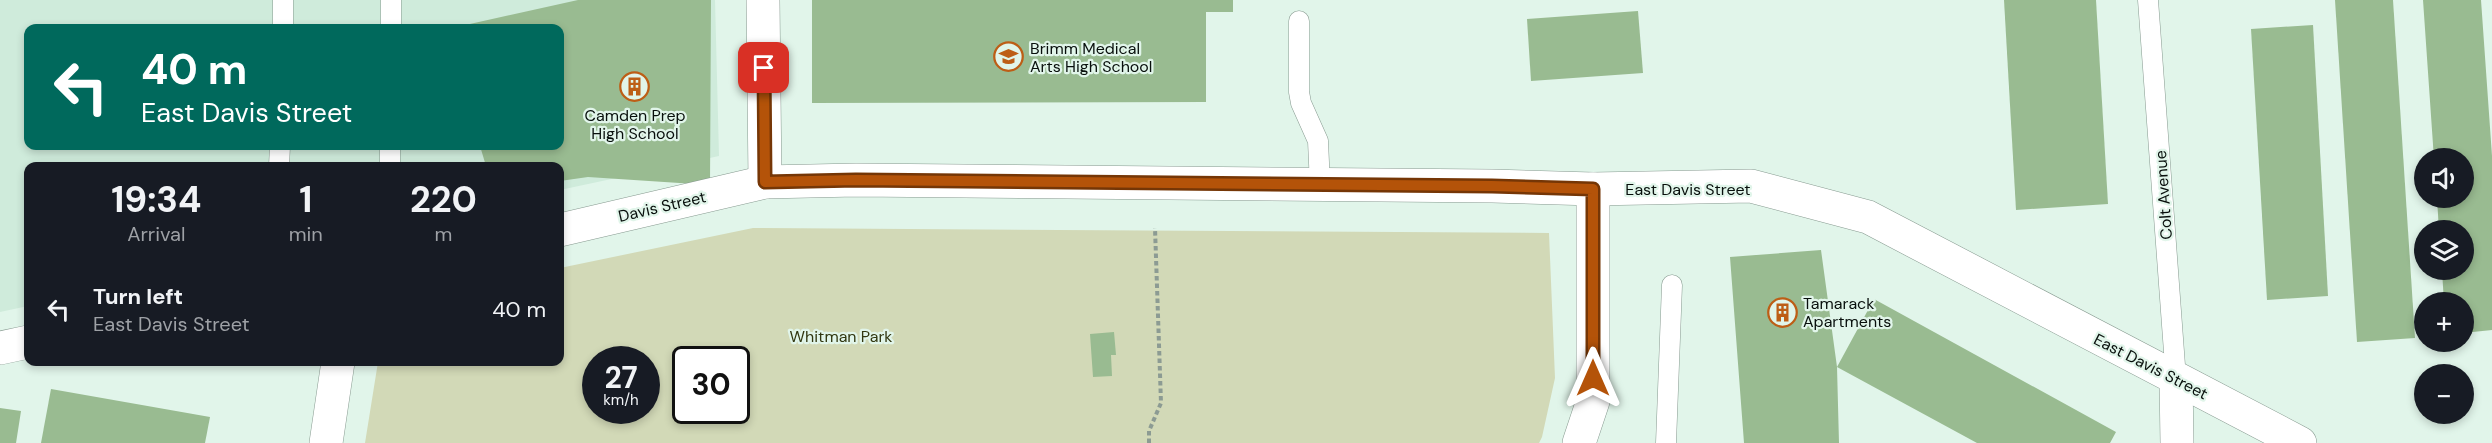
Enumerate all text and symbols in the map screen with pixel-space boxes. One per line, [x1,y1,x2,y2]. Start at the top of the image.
place label: Brimm Medical Arts High School [1030,38,1152,77]
school or university icon: Brimm Medical Arts High School [993,41,1025,73]
text: 40 m [141,42,247,97]
pin [738,42,789,93]
icon: left [42,48,120,126]
icon: arrive [747,51,780,84]
building icon: Camden Prep High School [619,71,651,103]
text: East Davis Street [141,95,352,130]
place label: Camden Prep High School [585,105,686,144]
map controls [2414,148,2474,424]
button: sound [2414,148,2474,208]
street label: Colt Avenue [2150,150,2177,240]
text: 19:34 [111,176,201,223]
text: 1 [299,176,312,223]
text: 220 [410,176,477,223]
street label: East Davis Street [1625,179,1751,200]
street label: Davis Street [616,186,708,227]
button: layers [2414,220,2474,280]
text: Arrival [127,221,185,247]
text: min [289,221,323,247]
text: m [434,221,452,247]
text: Turn left [93,282,183,311]
button: + [2414,292,2474,352]
icon: left [42,293,75,326]
place label: Tamarack Apartments [1803,293,1891,332]
text: 40 m [492,295,546,324]
building icon: Tamarack Apartments [1766,296,1798,328]
text: East Davis Street [93,311,250,337]
park label: Whitman Park [790,326,892,347]
street label: East Davis Street [2090,329,2211,404]
speed limit sign: 30 [672,346,750,424]
position arrow [1561,346,1625,410]
text: 27 [604,358,638,397]
button: − [2414,364,2474,424]
text: km/h [603,390,639,410]

